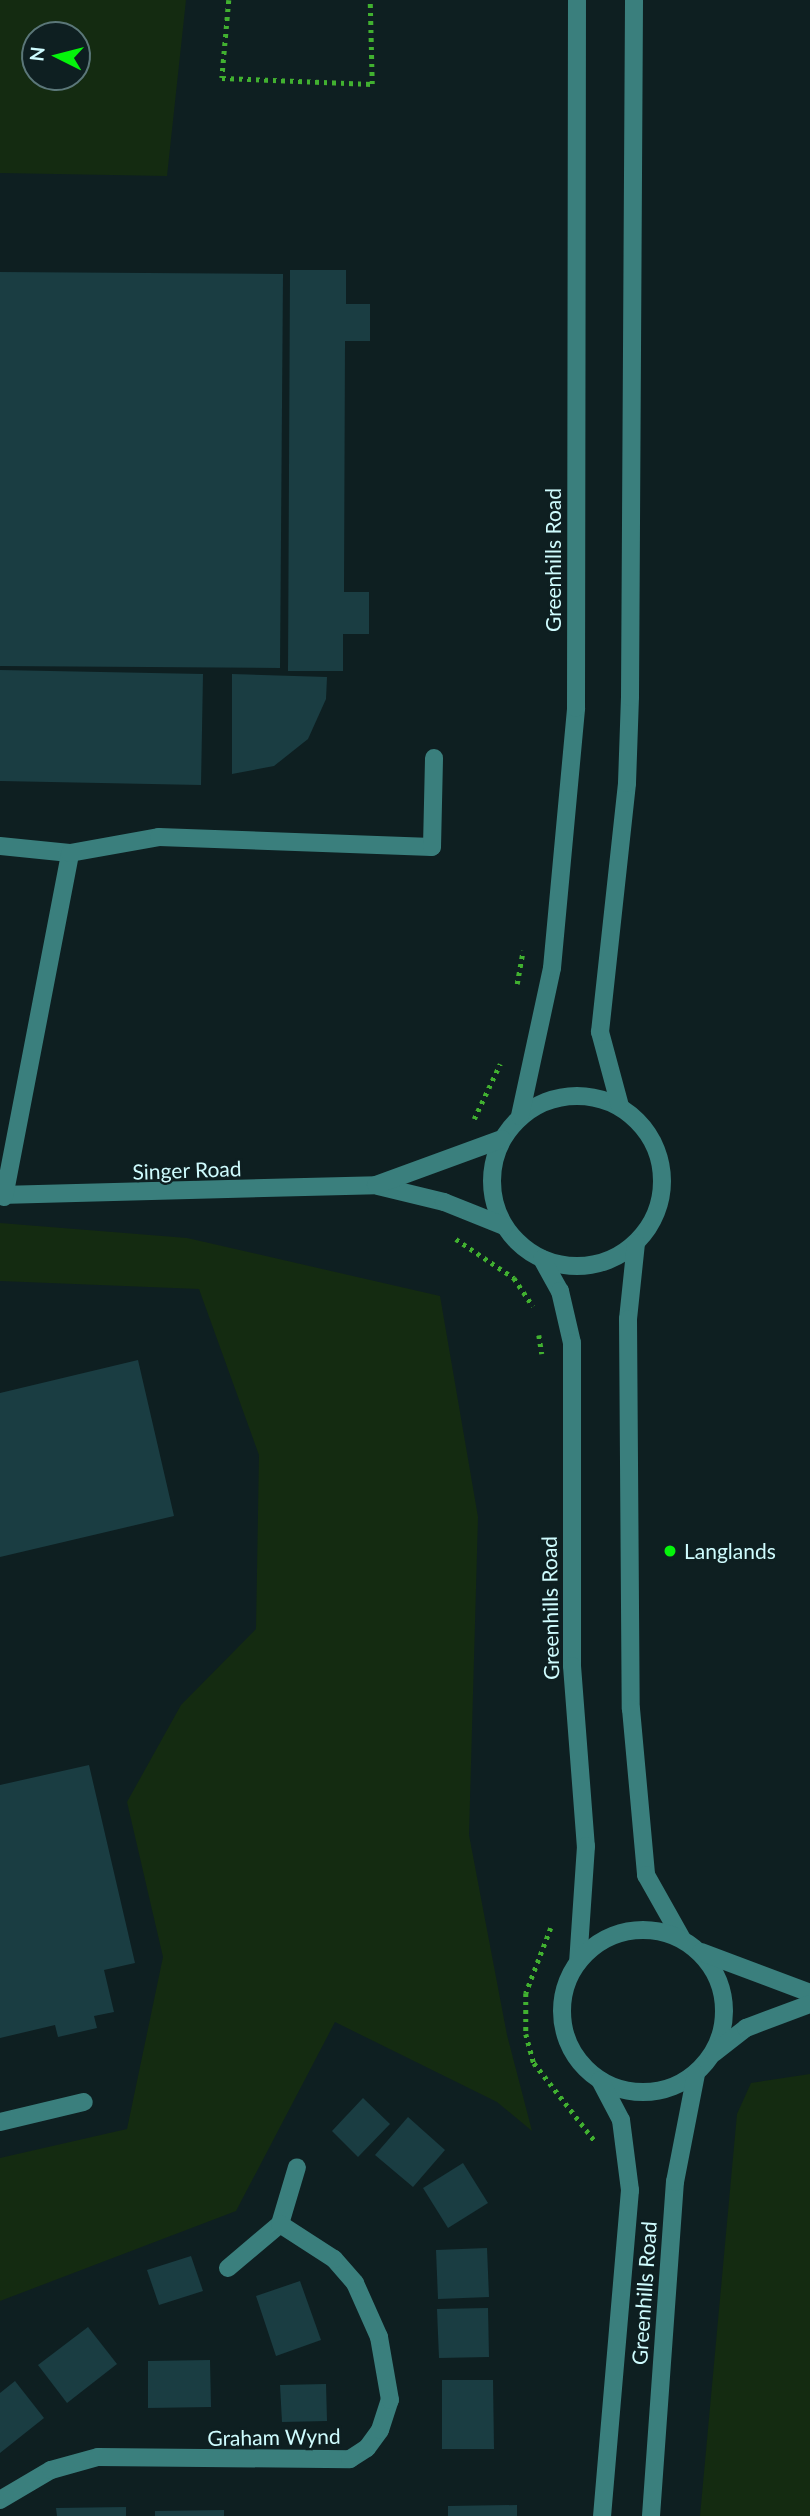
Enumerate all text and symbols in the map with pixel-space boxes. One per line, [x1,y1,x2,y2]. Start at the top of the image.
north arrow [21,21,91,91]
text: N [24,45,49,62]
street label: Greenhills Road [540,488,566,632]
street label: Singer Road [132,1155,242,1185]
street label: Greenhills Road [536,1536,564,1680]
place label: Langlands [684,1538,776,1564]
marker: Langlands [662,1543,678,1559]
street label: Greenhills Road [626,2220,662,2366]
street label: Graham Wynd [207,2423,341,2451]

